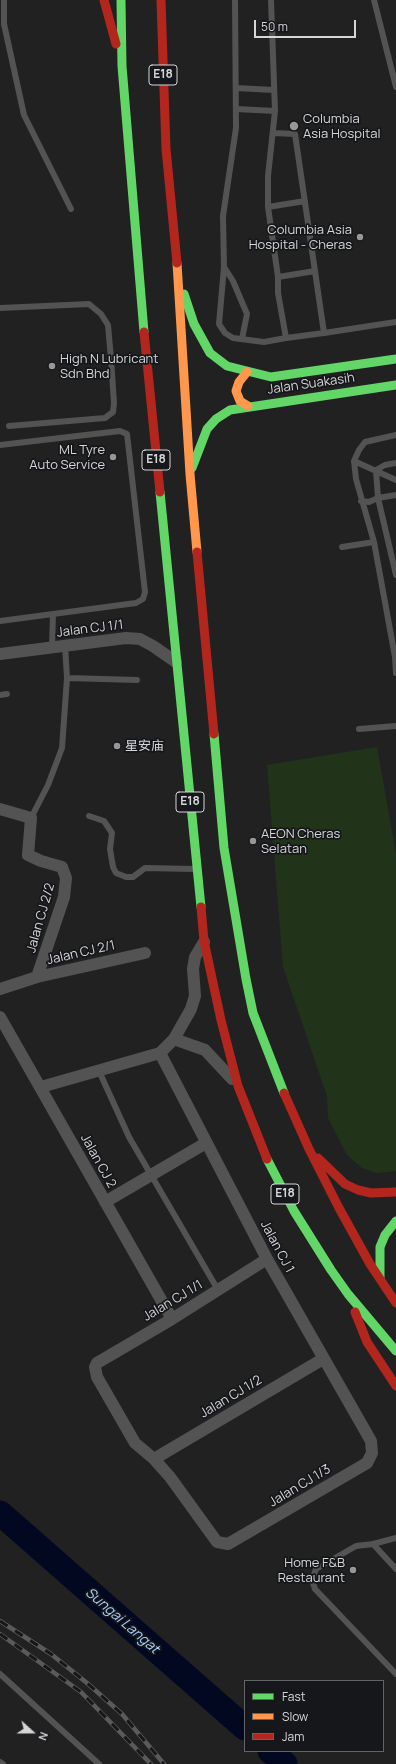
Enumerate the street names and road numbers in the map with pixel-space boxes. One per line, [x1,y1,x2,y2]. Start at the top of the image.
road number: E18 [149,65,177,85]
street label: Jalan Suakasih [266,370,356,398]
road number: E18 [142,450,170,470]
street label: Jalan CJ 1/1 [56,617,124,641]
road number: E18 [176,792,204,812]
street label: Jalan CJ 2/2 [24,881,58,955]
street label: Jalan CJ 2/1 [45,938,117,968]
street label: Jalan CJ 2 [77,1131,119,1191]
road number: E18 [271,1184,299,1204]
street label: Jalan CJ 1 [257,1218,297,1276]
street label: Jalan CJ 1/1 [140,1277,206,1325]
street label: Jalan CJ 1/2 [197,1372,265,1422]
street label: Jalan CJ 1/3 [266,1462,334,1510]

